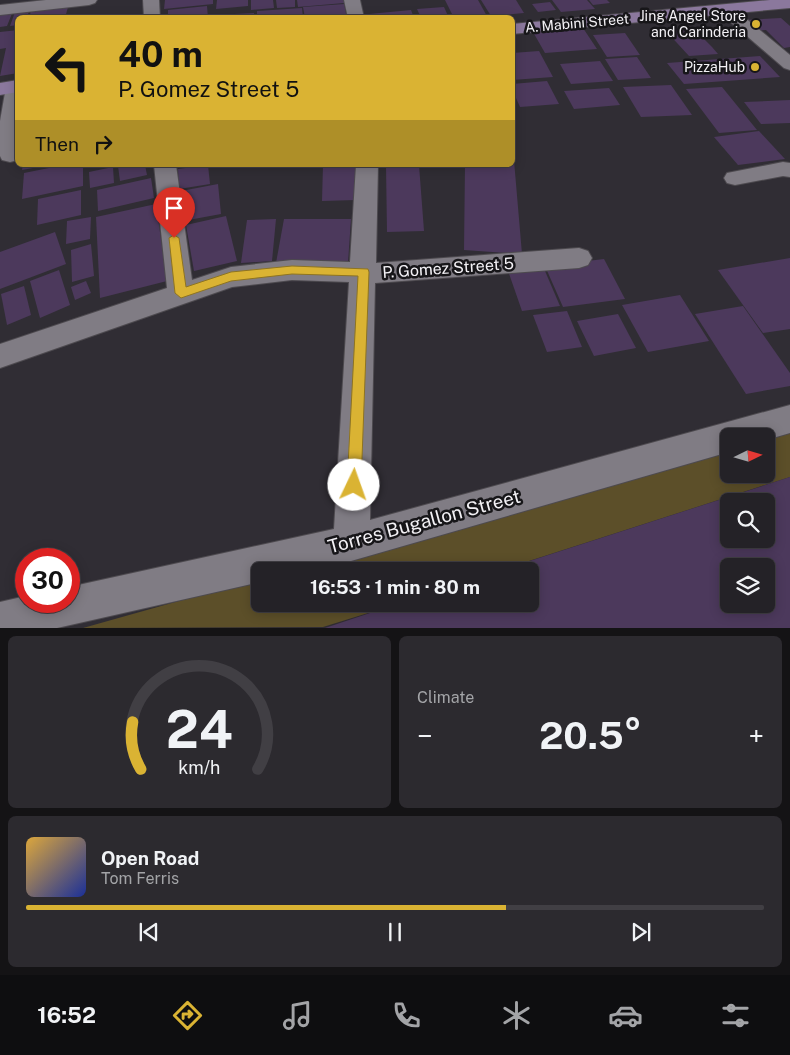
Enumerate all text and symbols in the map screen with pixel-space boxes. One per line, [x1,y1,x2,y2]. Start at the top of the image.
place label: Jing Angel Store and Carinderia [639,8,746,40]
street label: A. Mabini Street [524,10,630,36]
marker: Jing Angel Store and Carinderia [750,18,762,30]
text: 40 m [118,34,203,75]
icon: left [35,35,100,100]
place label: PizzaHub [684,59,745,75]
marker: PizzaHub [749,61,761,73]
text: P. Gomez Street 5 [118,76,299,102]
icon: right [89,130,117,158]
text: Then [35,133,79,155]
pin [153,187,195,238]
icon: arrive [160,194,188,222]
street label: P. Gomez Street 5 [382,254,514,282]
north arrow [720,428,775,482]
map controls [720,428,775,613]
position arrow [327,458,379,510]
street label: Torres Bugallon Street [325,485,523,557]
button: search [720,493,775,548]
speed limit sign: 30 [15,548,80,613]
button: layers [720,558,775,613]
text: 16:53 · 1 min · 80 m [310,576,480,598]
text: Climate [417,688,474,707]
text: 24 [166,699,233,760]
text: 20.5° [539,713,642,758]
text: − [417,719,433,752]
text: + [748,719,764,752]
text: km/h [178,757,221,778]
text: Open Road [101,847,199,869]
text: Tom Ferris [101,869,179,888]
icon: previous [135,918,163,946]
icon: pause [381,918,409,946]
icon: next [627,918,655,946]
icon: directions [170,998,205,1033]
icon: music [280,998,315,1033]
icon: phone [389,998,424,1033]
icon: climate [499,998,534,1033]
icon: car [608,998,643,1033]
icon: filters [718,998,753,1033]
text: 16:52 [37,1002,96,1028]

